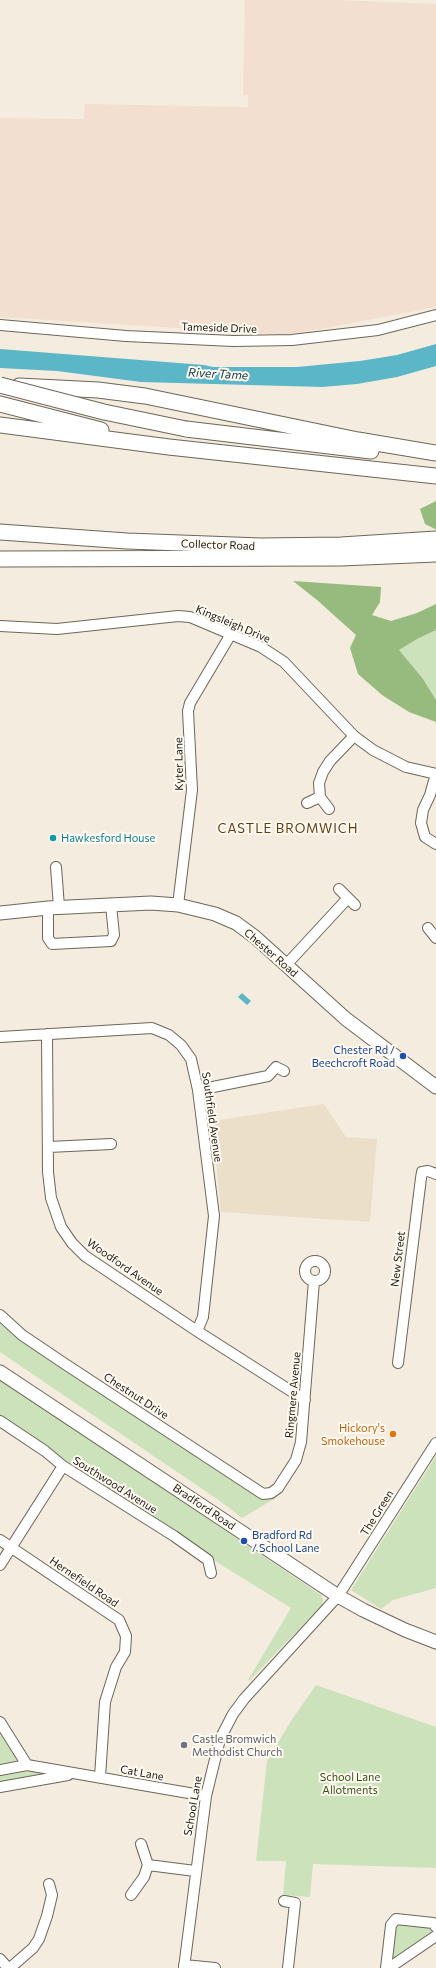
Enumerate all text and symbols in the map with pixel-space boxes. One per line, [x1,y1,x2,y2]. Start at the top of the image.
street label: Tameside Drive [181,320,257,336]
water label: River Tame [188,365,248,383]
street label: Collector Road [181,537,255,553]
street label: Kingsleigh Drive [194,602,272,646]
street label: Kyter Lane [172,737,186,791]
district label: CASTLE BROMWICH [217,821,359,837]
place label: Hawkesford House [61,831,155,845]
marker: Hawkesford House [48,833,58,843]
street label: Chester Road [241,926,301,980]
place label: Chester Rd / Beechcroft Road [312,1043,395,1069]
marker: Chester Rd / Beechcroft Road [398,1051,408,1061]
street label: Southfield Avenue [199,1071,225,1163]
street label: New Street [388,1230,408,1288]
street label: Woodford Avenue [84,1236,166,1298]
street label: Ringmere Avenue [283,1351,303,1439]
street label: Chestnut Drive [101,1370,171,1422]
place label: Hickory's Smokehouse [321,1421,385,1447]
marker: Hickory's Smokehouse [388,1429,398,1439]
street label: Southwood Avenue [70,1454,160,1516]
street label: Bradford Road [170,1481,238,1533]
street label: The Green [358,1488,396,1538]
place label: Bradford Rd / School Lane [252,1528,319,1554]
marker: Bradford Rd / School Lane [239,1536,249,1546]
street label: Hernefield Road [47,1554,121,1610]
place label: Castle Bromwich Methodist Church [192,1732,282,1758]
marker: Castle Bromwich Methodist Church [179,1740,189,1750]
street label: Cat Lane [119,1763,165,1783]
park label: School Lane Allotments [320,1770,380,1796]
street label: School Lane [181,1775,205,1837]

